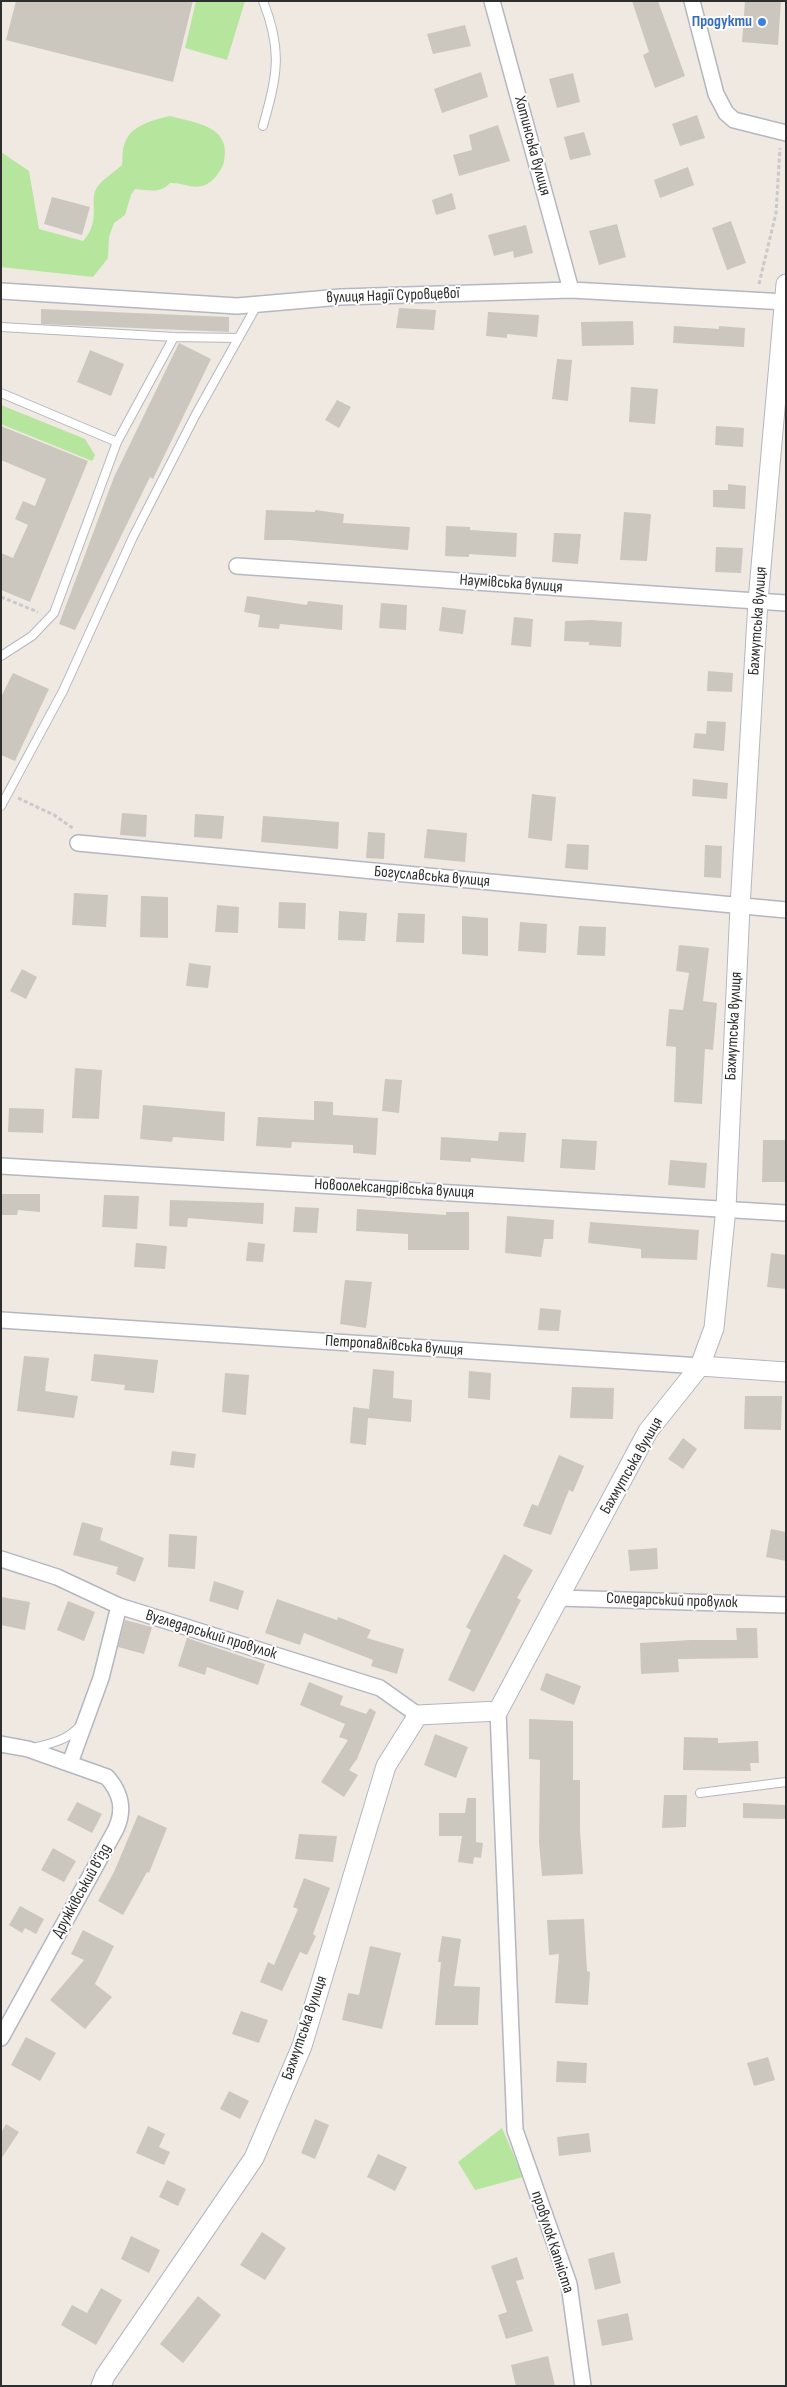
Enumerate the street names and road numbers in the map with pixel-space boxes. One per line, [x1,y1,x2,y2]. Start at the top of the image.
street label: Хотинська вулиця [510,94,554,198]
street label: вулиця Надії Суровцевої [326,284,460,308]
street label: Бахмутська вулиця [745,566,771,676]
street label: Наумівська вулиця [459,571,563,597]
street label: Богуславська вулиця [373,862,491,892]
street label: Бахмутська вулиця [722,971,746,1081]
street label: Новоолександрівська вулиця [314,1175,474,1203]
street label: Петропавлівська вулиця [324,1332,464,1360]
street label: Бахмутська вулиця [596,1414,668,1518]
street label: Соледарський провулок [606,1589,738,1613]
street label: Вугледарський провулок [143,1606,279,1664]
street label: Дружківський в’їзд [48,1841,116,1941]
street label: Бахмутська вулиця [278,1973,332,2083]
street label: провулок Капніста [526,2188,578,2296]

